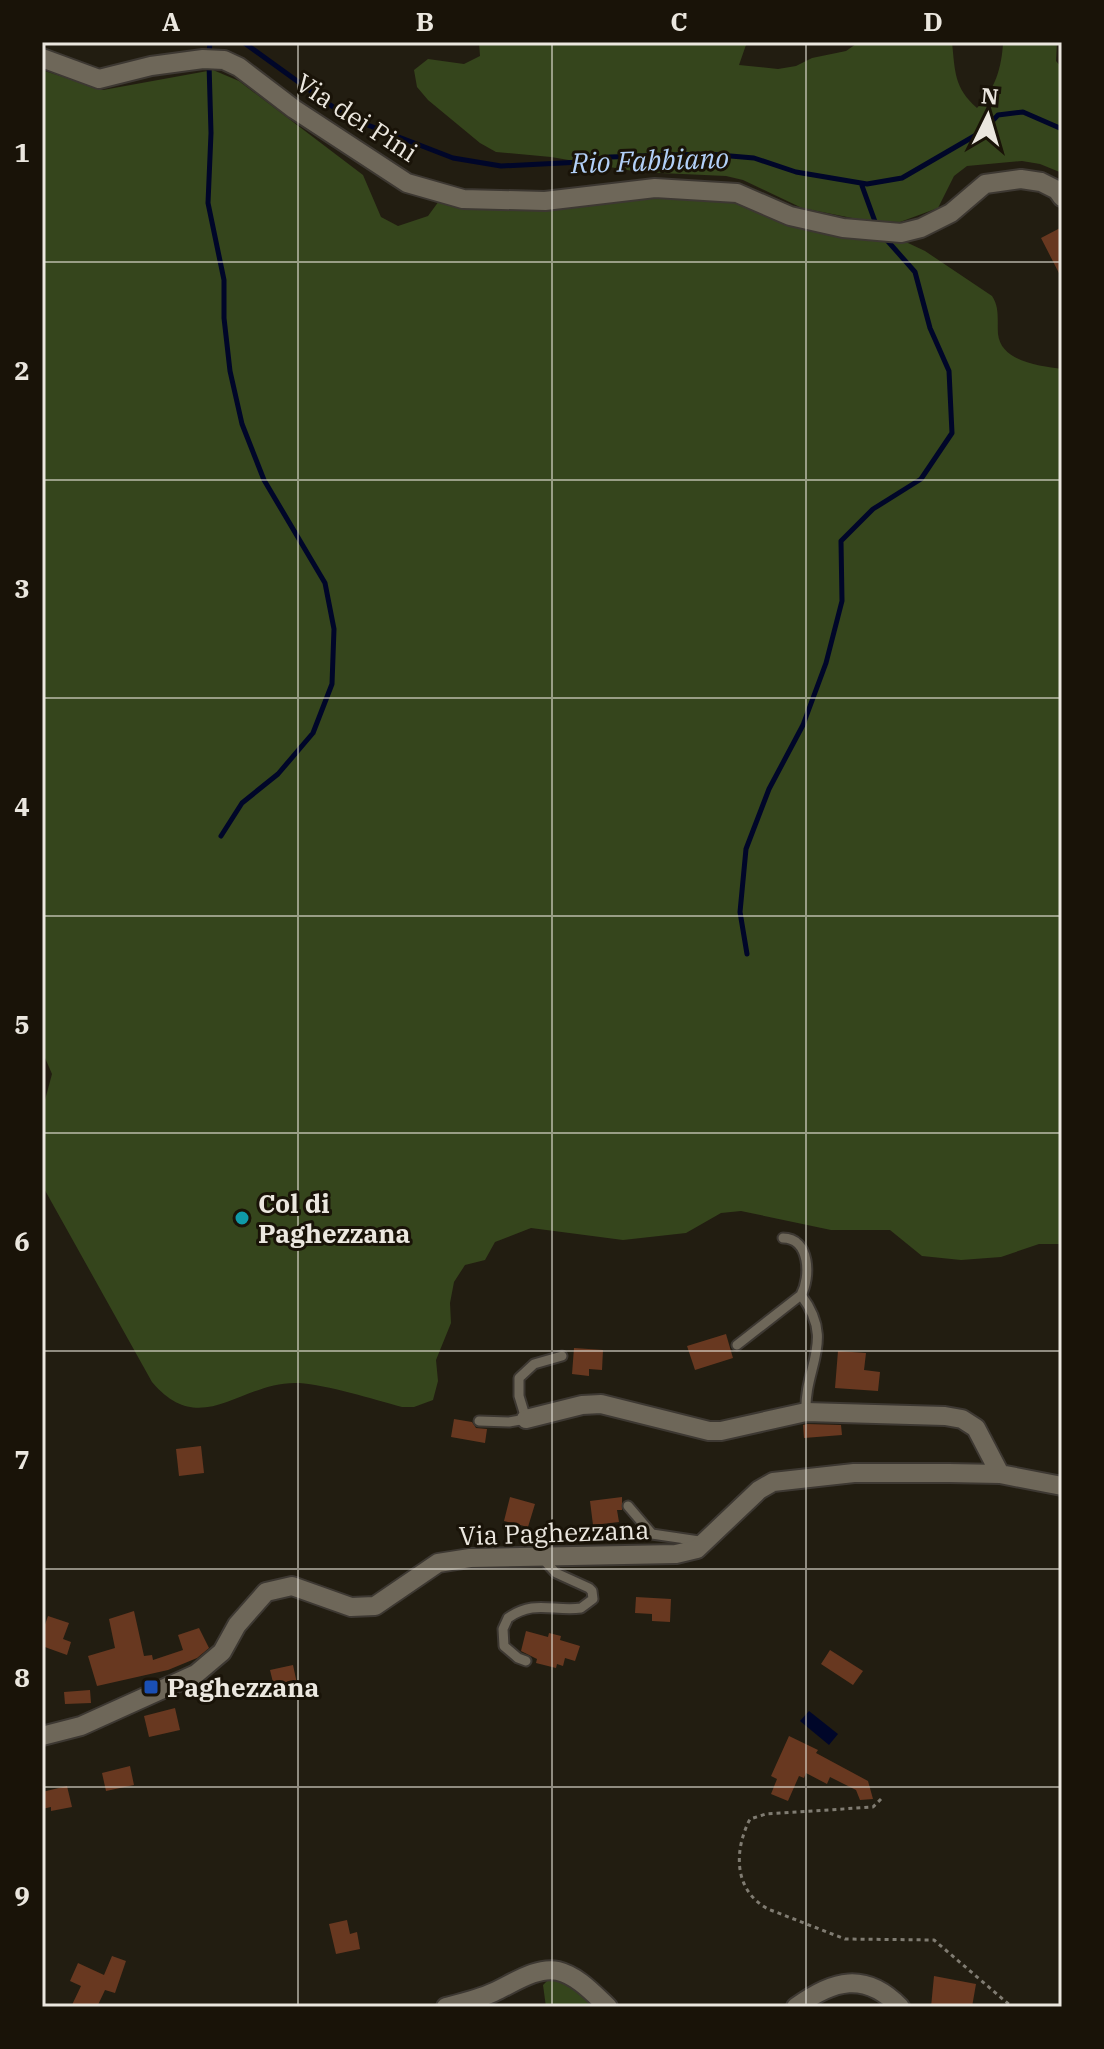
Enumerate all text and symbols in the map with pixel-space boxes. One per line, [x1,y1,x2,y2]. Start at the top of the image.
text: A [162,4,180,38]
text: B [416,4,434,38]
text: C [670,4,688,38]
text: D [923,4,943,38]
street label: Via dei Pini [290,65,424,169]
north arrow [948,76,1028,156]
text: N [980,80,1000,111]
text: 1 [14,135,30,169]
water label: Rio Fabbiano [569,139,730,181]
text: 2 [14,353,30,387]
text: 3 [14,571,30,605]
text: 4 [14,789,30,823]
text: 5 [14,1007,30,1041]
place label: Col di Paghezzana [258,1186,410,1250]
marker: Col di Paghezzana [233,1209,251,1227]
text: 6 [14,1224,30,1258]
text: 7 [14,1442,30,1476]
street label: Via Paghezzana [458,1512,650,1552]
text: 8 [14,1660,30,1694]
place label: Paghezzana [167,1670,319,1704]
marker: Paghezzana [142,1678,160,1696]
text: 9 [14,1878,30,1912]

